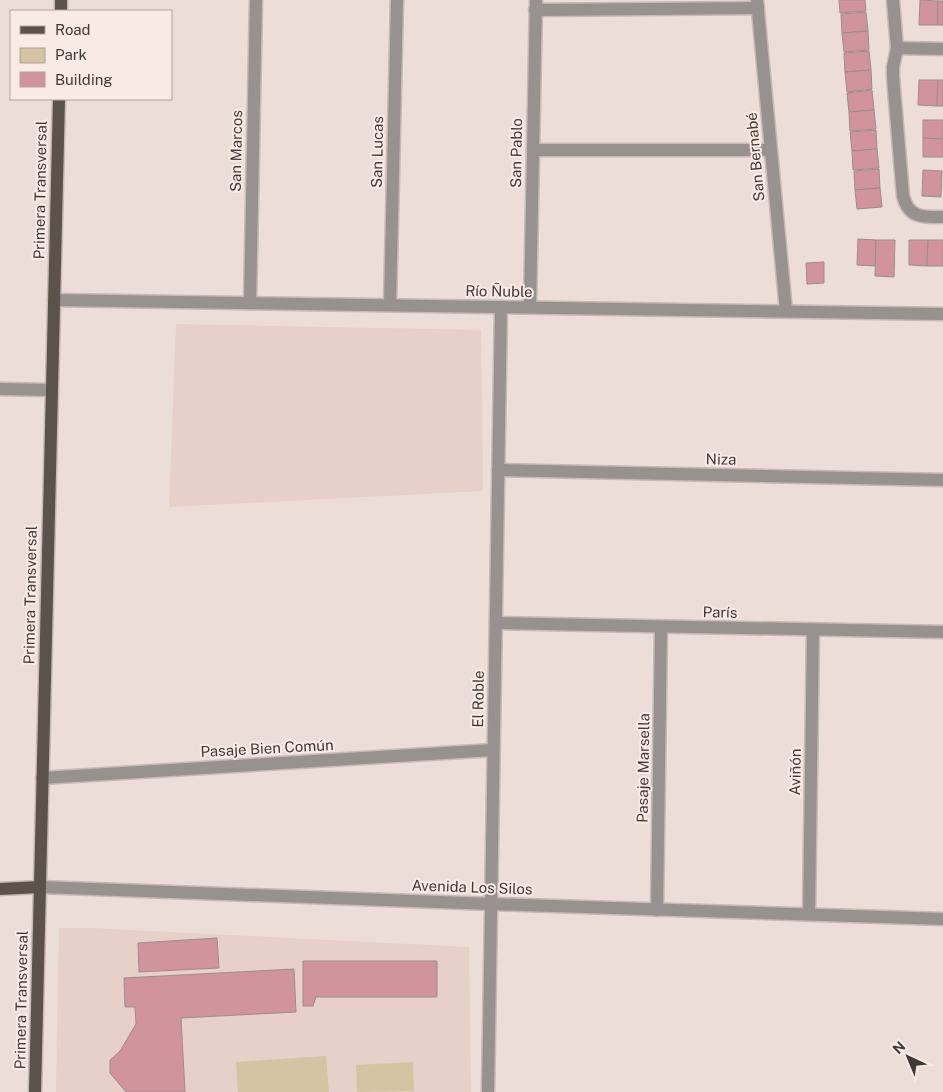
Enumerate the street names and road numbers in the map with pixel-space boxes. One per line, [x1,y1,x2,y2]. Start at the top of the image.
street label: San Marcos [227,110,245,192]
street label: San Bernabé [743,112,767,202]
street label: San Lucas [368,116,386,188]
street label: San Pablo [507,118,525,188]
street label: Primera Transversal [30,120,50,260]
street label: Río Ñuble [465,282,533,300]
street label: Niza [706,450,736,468]
street label: Primera Transversal [20,525,40,665]
street label: París [702,603,738,621]
street label: El Roble [469,670,487,728]
street label: Pasaje Marsella [634,713,652,823]
street label: Pasaje Bien Común [200,736,334,760]
street label: Aviñón [786,748,804,796]
street label: Avenida Los Silos [411,876,533,898]
street label: Primera Transversal [11,930,31,1070]

